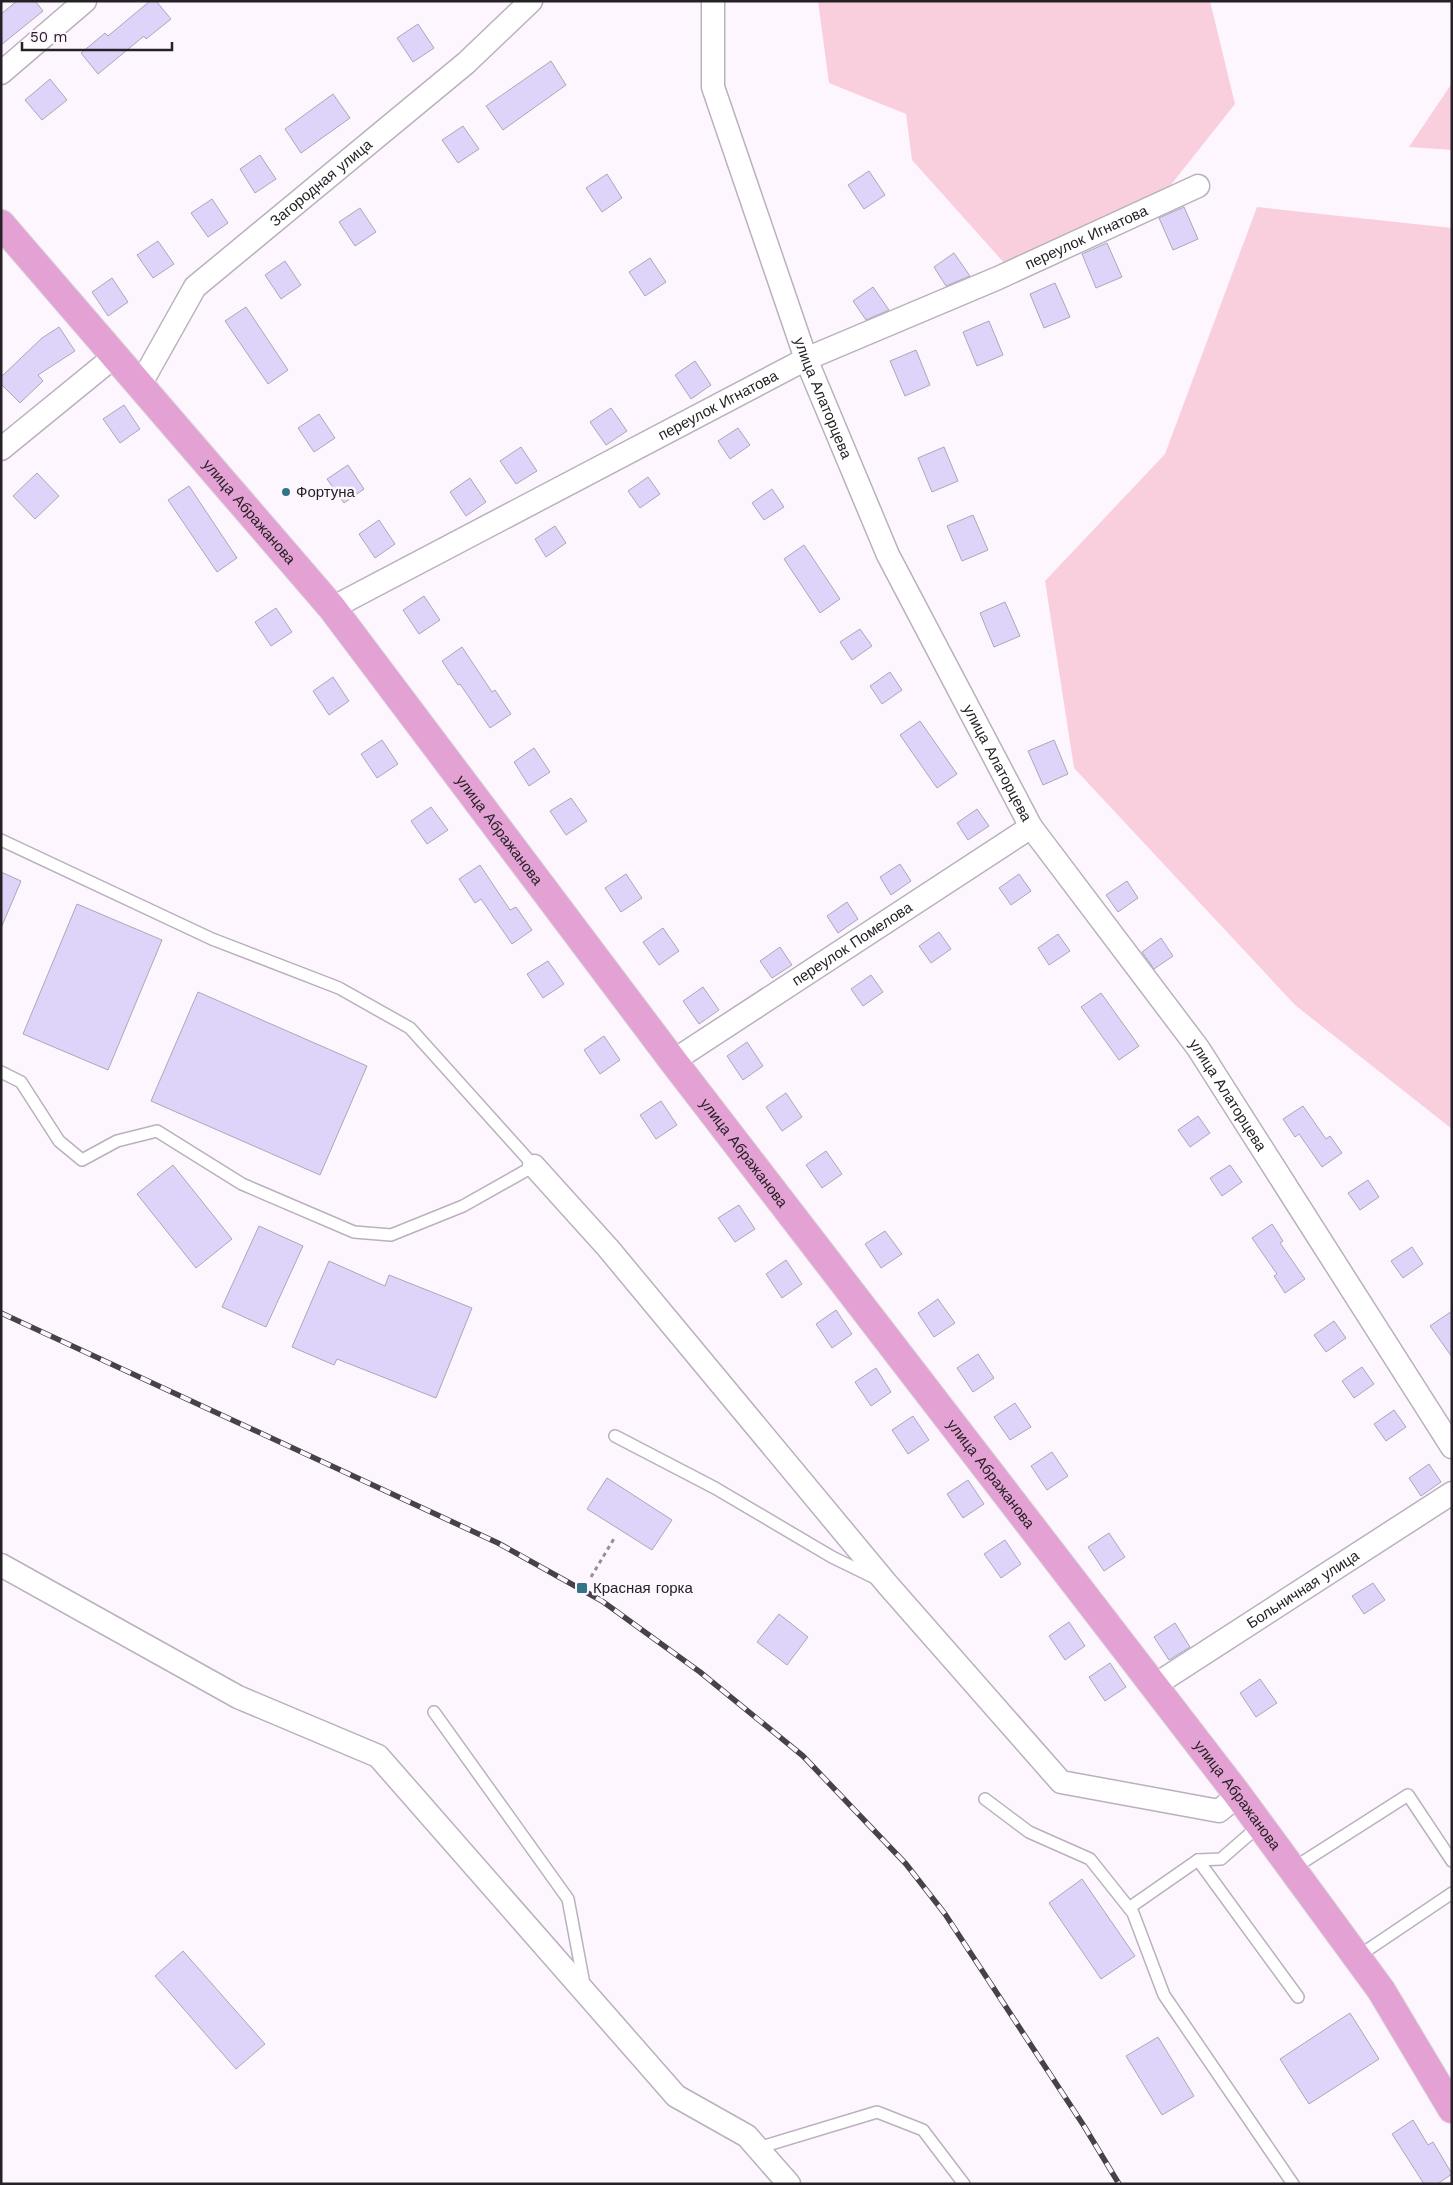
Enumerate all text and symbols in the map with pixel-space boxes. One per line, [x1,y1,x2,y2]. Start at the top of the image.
scale bar [22,20,172,52]
text: 50 m [30,28,67,46]
street label: Загородная улица [266,135,376,230]
street label: переулок Игнатова [1022,201,1151,273]
street label: улица Алаторцева [790,335,856,462]
street label: переулок Игнатова [655,366,782,444]
street label: улица Абражанова [199,456,300,569]
place label: Фортуна [296,483,356,501]
marker: Фортуна [280,486,292,498]
street label: улица Алаторцева [959,702,1036,825]
street label: улица Абражанова [452,772,547,889]
street label: переулок Помелова [789,898,916,990]
street label: улица Алаторцева [1185,1035,1271,1155]
street label: улица Абражанова [696,1095,792,1212]
street label: улица Абражанова [943,1416,1039,1533]
street label: Больничная улица [1243,1546,1363,1632]
place label: Красная горка [593,1579,694,1597]
marker: Красная горка [575,1581,589,1595]
street label: улица Абражанова [1190,1737,1285,1854]

